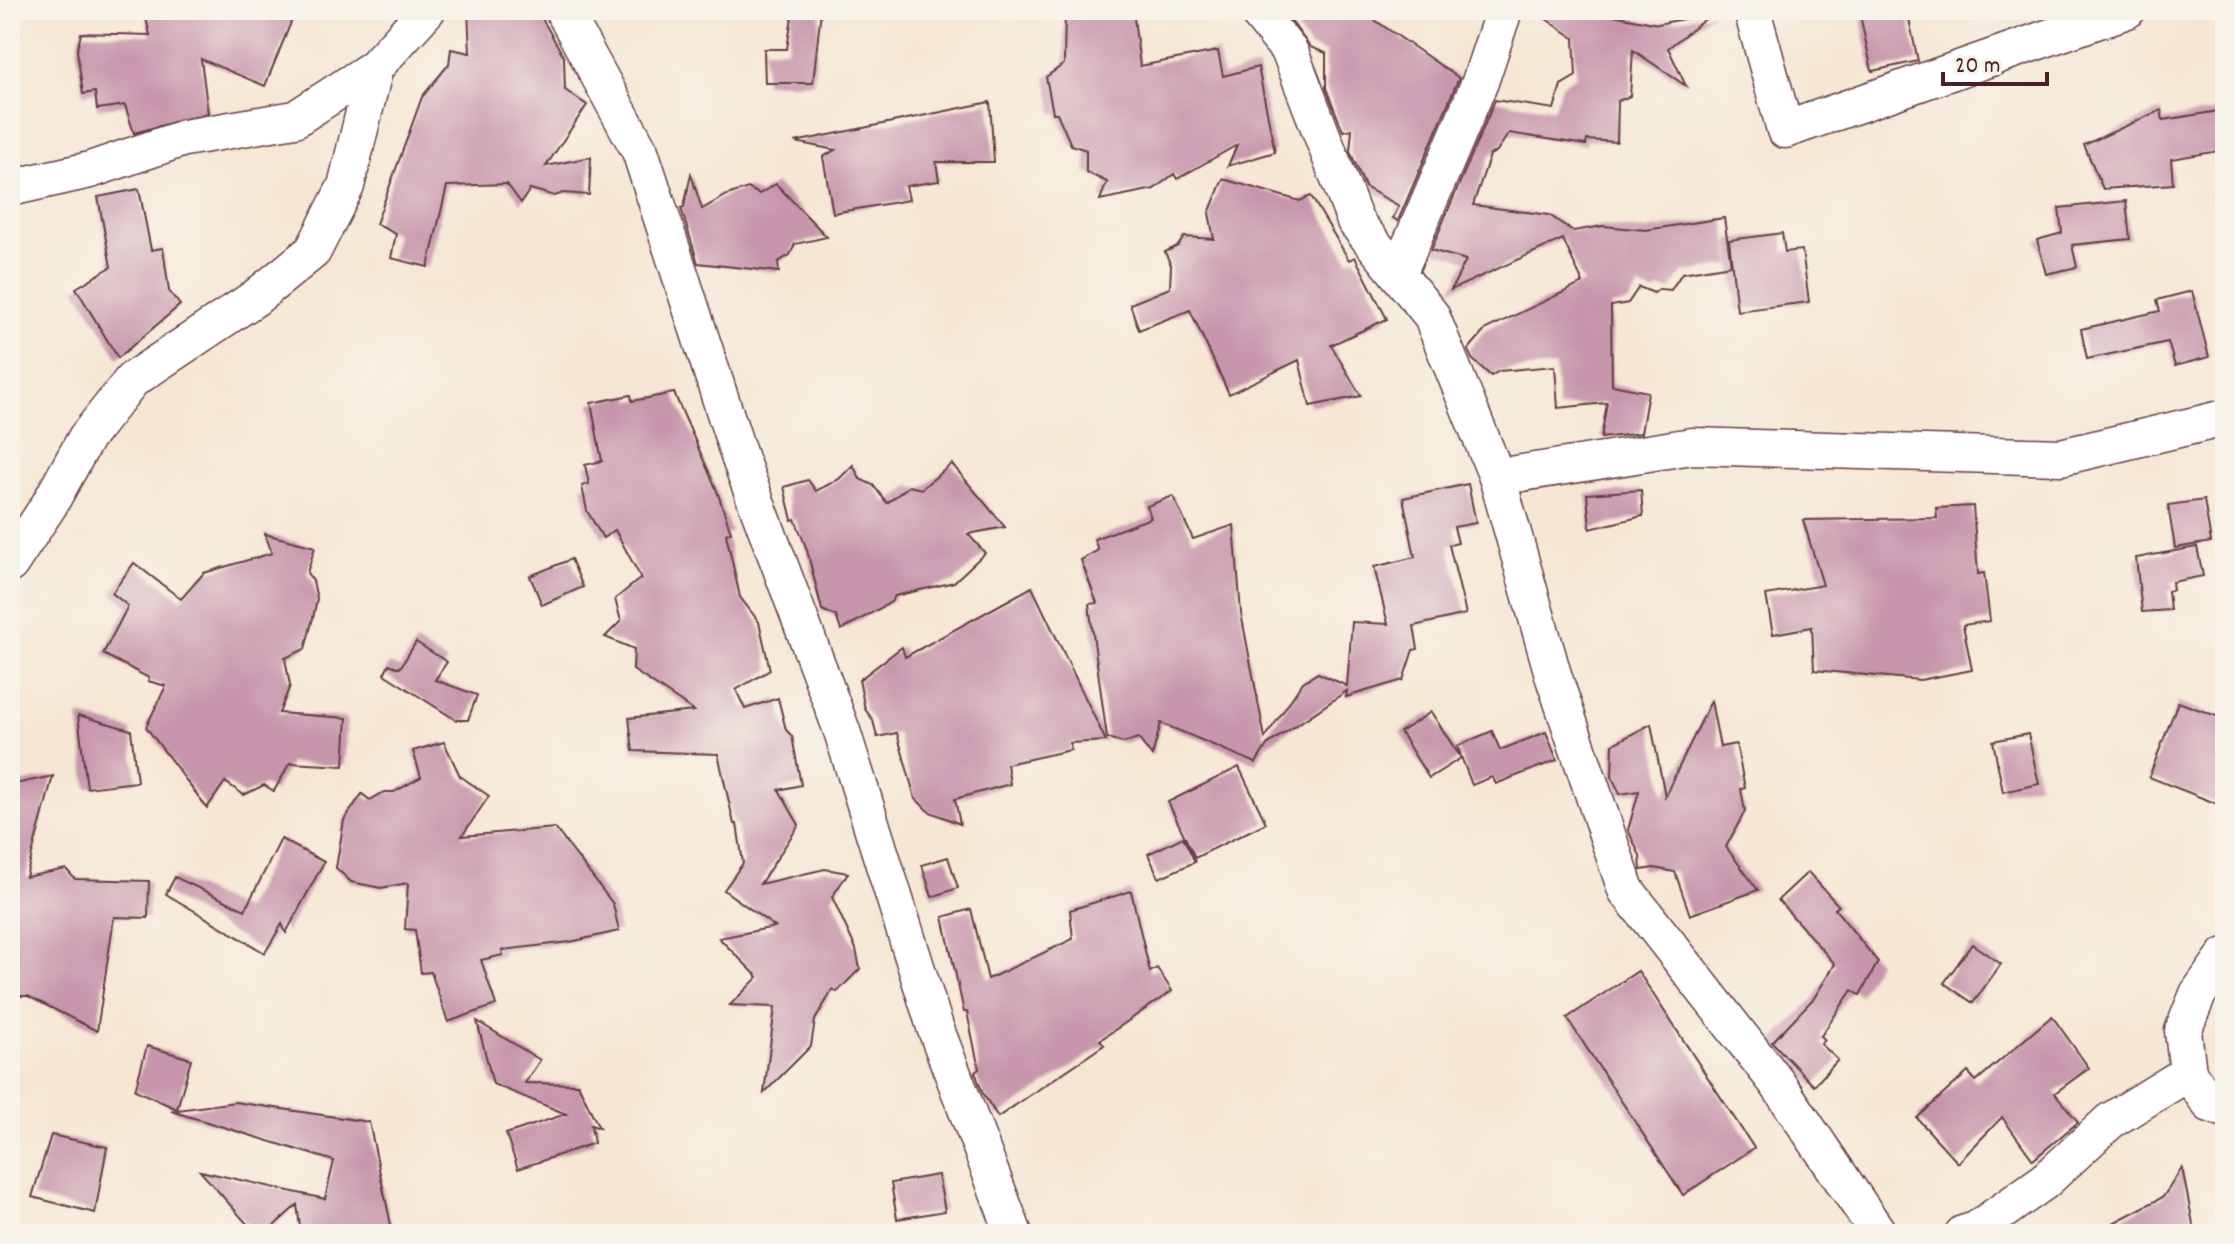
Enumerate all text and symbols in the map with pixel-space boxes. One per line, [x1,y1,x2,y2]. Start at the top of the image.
scale bar [1943,36,2047,86]
text: 20 m [1955,50,2001,84]

